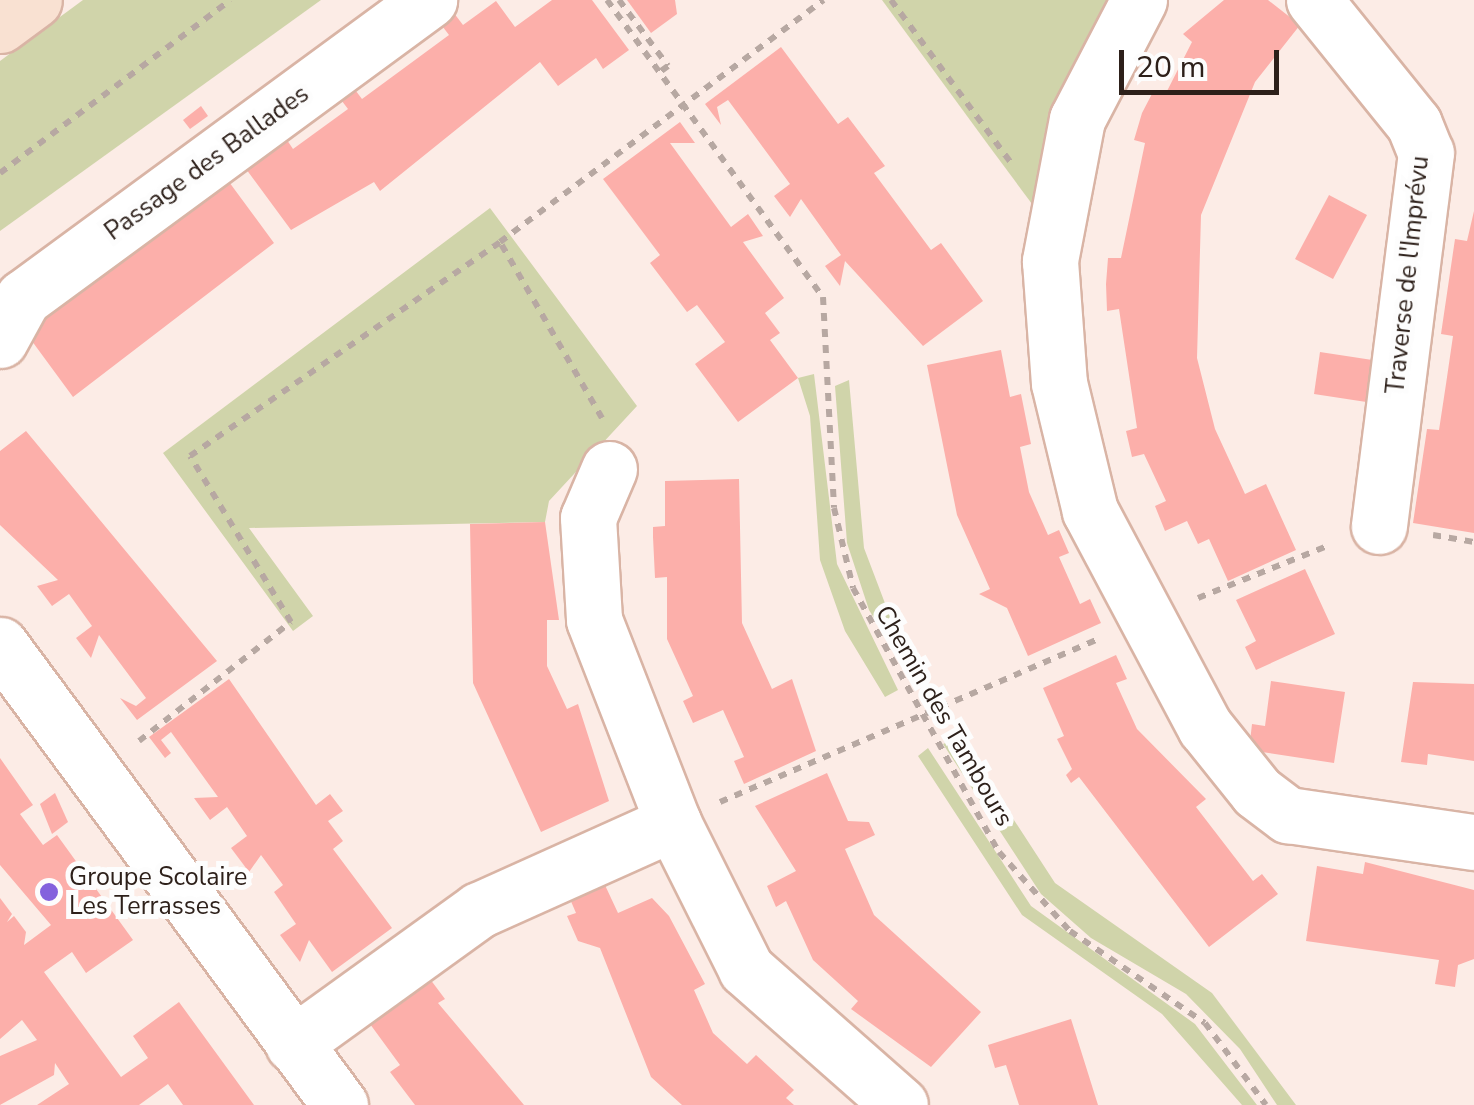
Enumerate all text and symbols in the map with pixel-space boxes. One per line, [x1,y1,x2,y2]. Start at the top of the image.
scale bar [1124,30,1284,92]
text: 20 m [1136,47,1205,88]
street label: Passage des Ballades [99,79,315,247]
street label: Traverse de l'Imprévu [1381,155,1435,395]
street label: Chemin des Tambours [869,600,1019,832]
place label: Groupe Scolaire Les Terrasses [69,863,247,922]
marker: Groupe Scolaire Les Terrasses [38,881,60,903]

